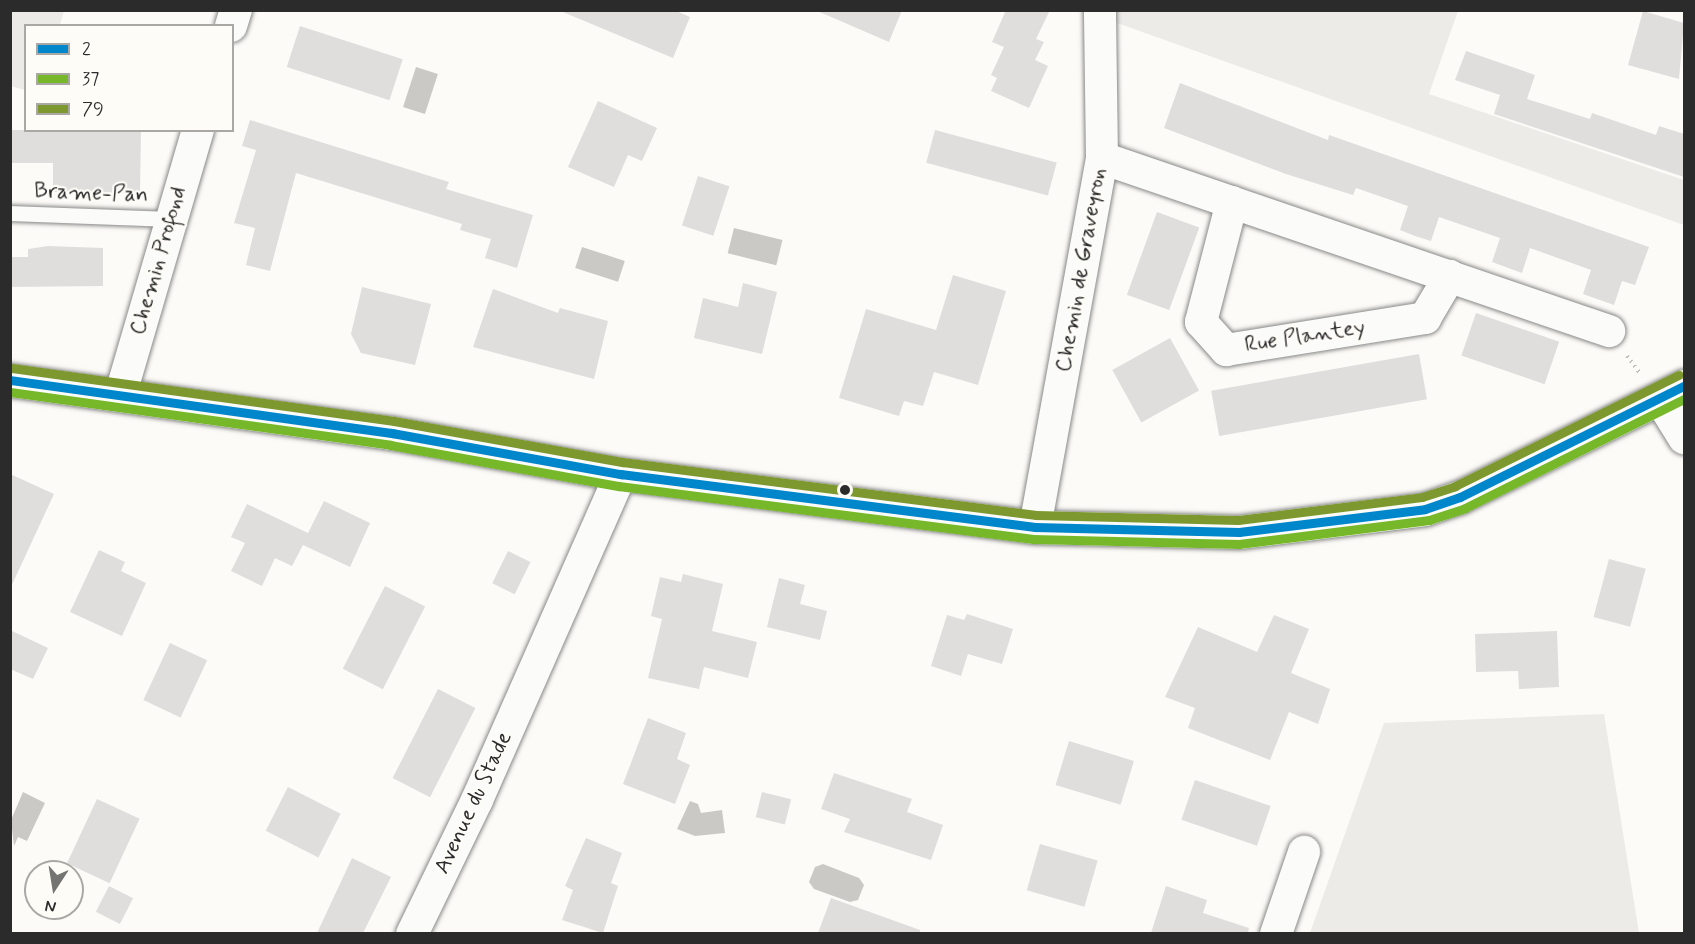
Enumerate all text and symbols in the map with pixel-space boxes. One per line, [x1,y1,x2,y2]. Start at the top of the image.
legend [24,24,234,132]
text: 2 [82,37,91,61]
text: 37 [82,67,99,91]
text: 79 [82,97,104,121]
street label: Chemin de Graveyron [1051,167,1113,373]
street label: Brame-Pan [34,179,148,209]
street label: Chemin Profond [125,184,193,338]
street label: Rue Plantey [1244,315,1366,359]
unlabelled marker [839,484,851,496]
street label: Avenue du Stade [430,728,518,878]
north arrow [24,860,84,920]
text: N [43,895,58,918]

